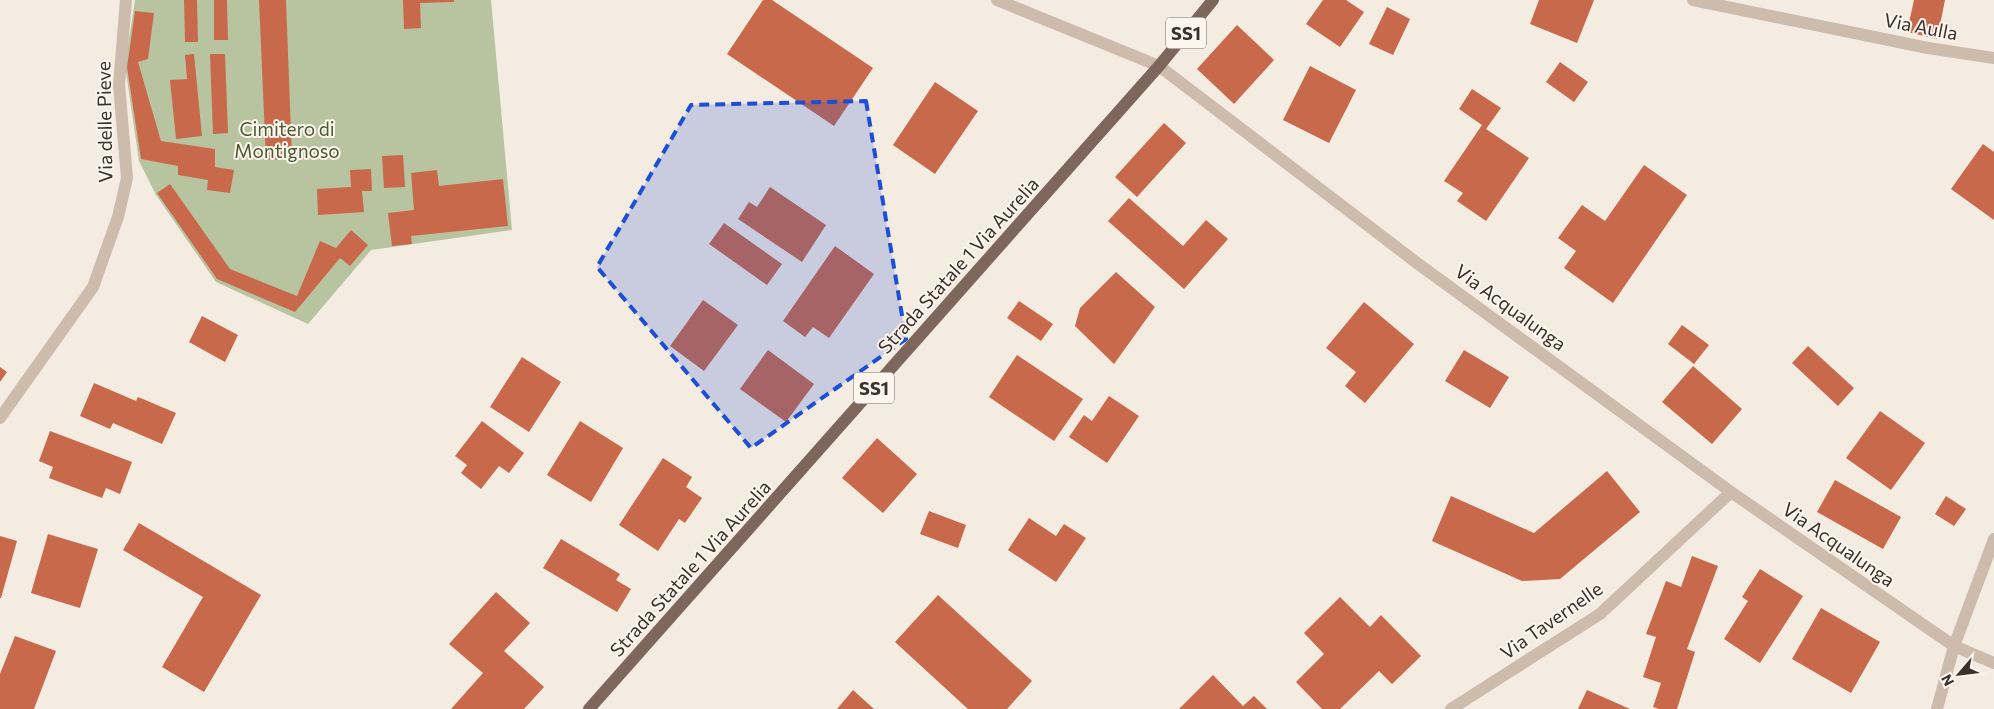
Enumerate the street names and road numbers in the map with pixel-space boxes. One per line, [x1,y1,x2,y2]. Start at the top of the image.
street label: Via Aulla [1882,8,1960,44]
road number: SS1 [1166,17,1206,48]
street label: Via delle Pieve [91,61,117,183]
street label: Strada Statale 1 Via Aurelia [873,172,1043,358]
street label: Via Acqualunga [1451,259,1571,355]
road number: SS1 [854,372,894,403]
street label: Strada Statale 1 Via Aurelia [605,475,775,661]
street label: Via Acqualunga [1778,497,1900,591]
street label: Via Tavernelle [1496,576,1606,664]

